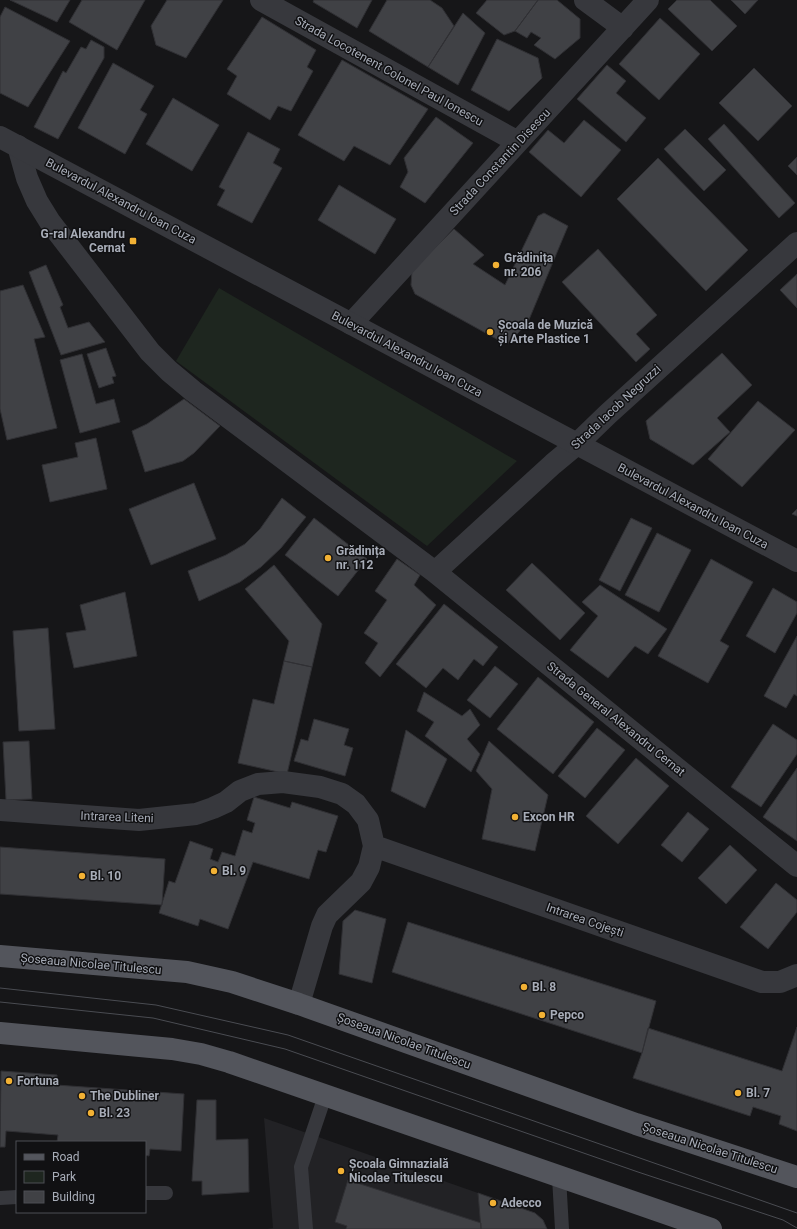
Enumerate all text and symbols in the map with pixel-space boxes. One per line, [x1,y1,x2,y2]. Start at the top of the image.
street label: Strada Locotenent Colonel Paul Ionescu [292,13,486,129]
street label: Strada Constantin Disescu [447,106,553,218]
street label: Bulevardul Alexandru Ioan Cuza [43,155,199,247]
place label: G-ral Alexandru Cernat [40,227,125,255]
marker: G-ral Alexandru Cernat [128,236,138,246]
place label: Grădinița nr. 206 [504,251,554,279]
marker: Grădinița nr. 206 [491,260,501,270]
street label: Bulevardul Alexandru Ioan Cuza [329,308,485,400]
place label: Școala de Muzică și Arte Plastice 1 [498,318,593,347]
marker: Școala de Muzică și Arte Plastice 1 [485,327,495,337]
street label: Strada Iacob Negruzzi [568,362,664,452]
street label: Bulevardul Alexandru Ioan Cuza [615,460,771,552]
place label: Grădinița nr. 112 [336,544,386,572]
marker: Grădinița nr. 112 [323,553,333,563]
street label: Strada General Alexandru Cernat [544,659,688,779]
street label: Intrarea Liteni [80,809,154,825]
place label: Excon HR [523,810,575,824]
marker: Excon HR [510,812,520,822]
place label: Bl. 9 [222,864,246,878]
marker: Bl. 9 [209,866,219,876]
place label: Bl. 10 [90,869,121,883]
marker: Bl. 10 [77,871,87,881]
street label: Intrarea Cojești [544,900,626,941]
street label: Șoseaua Nicolae Titulescu [20,951,162,978]
place label: Bl. 8 [532,980,556,994]
marker: Bl. 8 [519,982,529,992]
place label: Pepco [550,1008,584,1022]
street label: Șoseaua Nicolae Titulescu [335,1010,473,1073]
marker: Pepco [537,1010,547,1020]
place label: Fortuna [17,1074,59,1088]
marker: Fortuna [4,1076,14,1086]
place label: Bl. 7 [746,1086,770,1100]
marker: Bl. 7 [733,1088,743,1098]
place label: The Dubliner [90,1089,159,1103]
marker: The Dubliner [77,1091,87,1101]
place label: Bl. 23 [99,1106,130,1120]
marker: Bl. 23 [86,1108,96,1118]
street label: Șoseaua Nicolae Titulescu [640,1120,779,1177]
legend [16,1141,146,1213]
text: Road [52,1150,80,1164]
place label: Școala Gimnazială Nicolae Titulescu [349,1157,449,1185]
marker: Școala Gimnazială Nicolae Titulescu [336,1166,346,1176]
text: Park [52,1170,77,1184]
text: Building [52,1190,95,1204]
place label: Adecco [501,1196,542,1210]
marker: Adecco [488,1198,498,1208]

